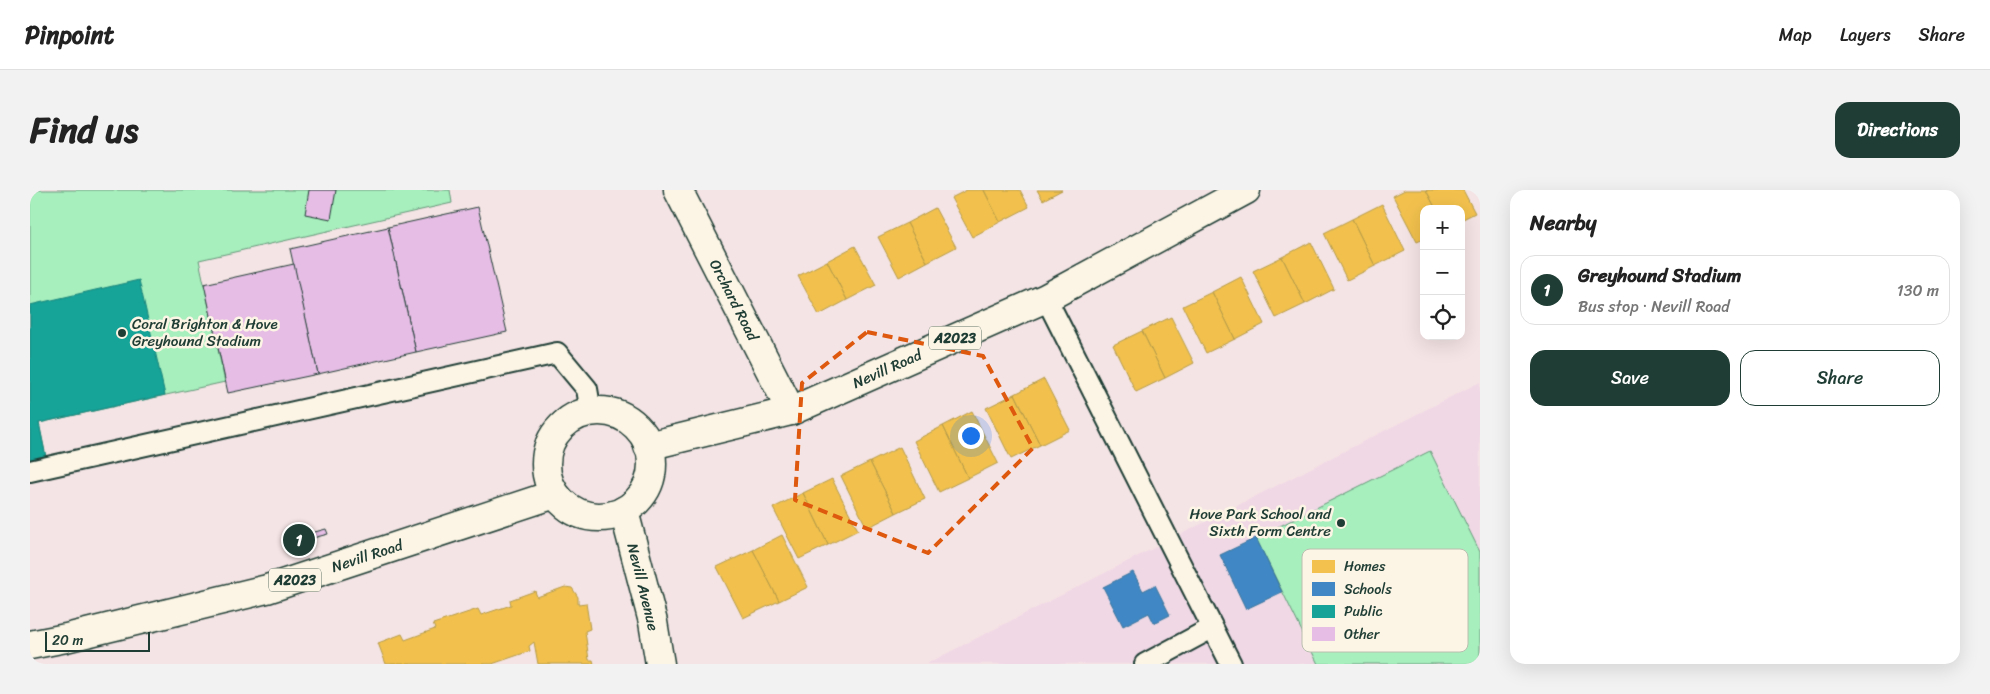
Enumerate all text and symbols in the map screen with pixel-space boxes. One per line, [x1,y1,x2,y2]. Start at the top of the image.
text: Pinpoint [25,14,114,56]
text: Map [1779,19,1812,51]
text: Layers [1840,19,1891,51]
text: Share [1919,19,1965,51]
text: Find us [30,99,138,161]
button: Directions [1835,102,1960,158]
text: Nearby [1530,204,1596,242]
map controls [1420,205,1465,340]
button: + [1420,205,1465,250]
button: − [1420,250,1465,295]
street label: Orchard Road [702,255,766,346]
text: Greyhound Stadium [1578,259,1741,292]
text: 1 [1544,276,1550,305]
text: 130 m [1897,276,1939,305]
text: Bus stop · Nevill Road [1578,292,1730,321]
button: locate [1420,295,1465,340]
place label: Coral Brighton & Hove Greyhound Stadium [132,311,278,354]
road number: A2023 [929,326,981,350]
marker: Coral Brighton & Hove Greyhound Stadium [116,327,128,339]
street label: Nevill Road [848,342,927,396]
button: Save [1530,350,1730,406]
button: Share [1740,350,1940,406]
your location [958,423,984,449]
place label: Hove Park School and Sixth Form Centre [1190,501,1332,544]
marker: Hove Park School and Sixth Form Centre [1335,517,1347,529]
pin: 1 [283,521,315,559]
street label: Nevill Road [328,532,407,580]
street label: Nevill Avenue [620,540,667,634]
legend [1302,549,1468,652]
text: Homes [1344,554,1386,579]
road number: A2023 [269,568,321,592]
text: Schools [1344,577,1392,602]
text: Public [1344,599,1383,624]
text: Other [1344,622,1381,647]
text: 20 m [52,628,83,653]
scale bar [45,629,150,652]

